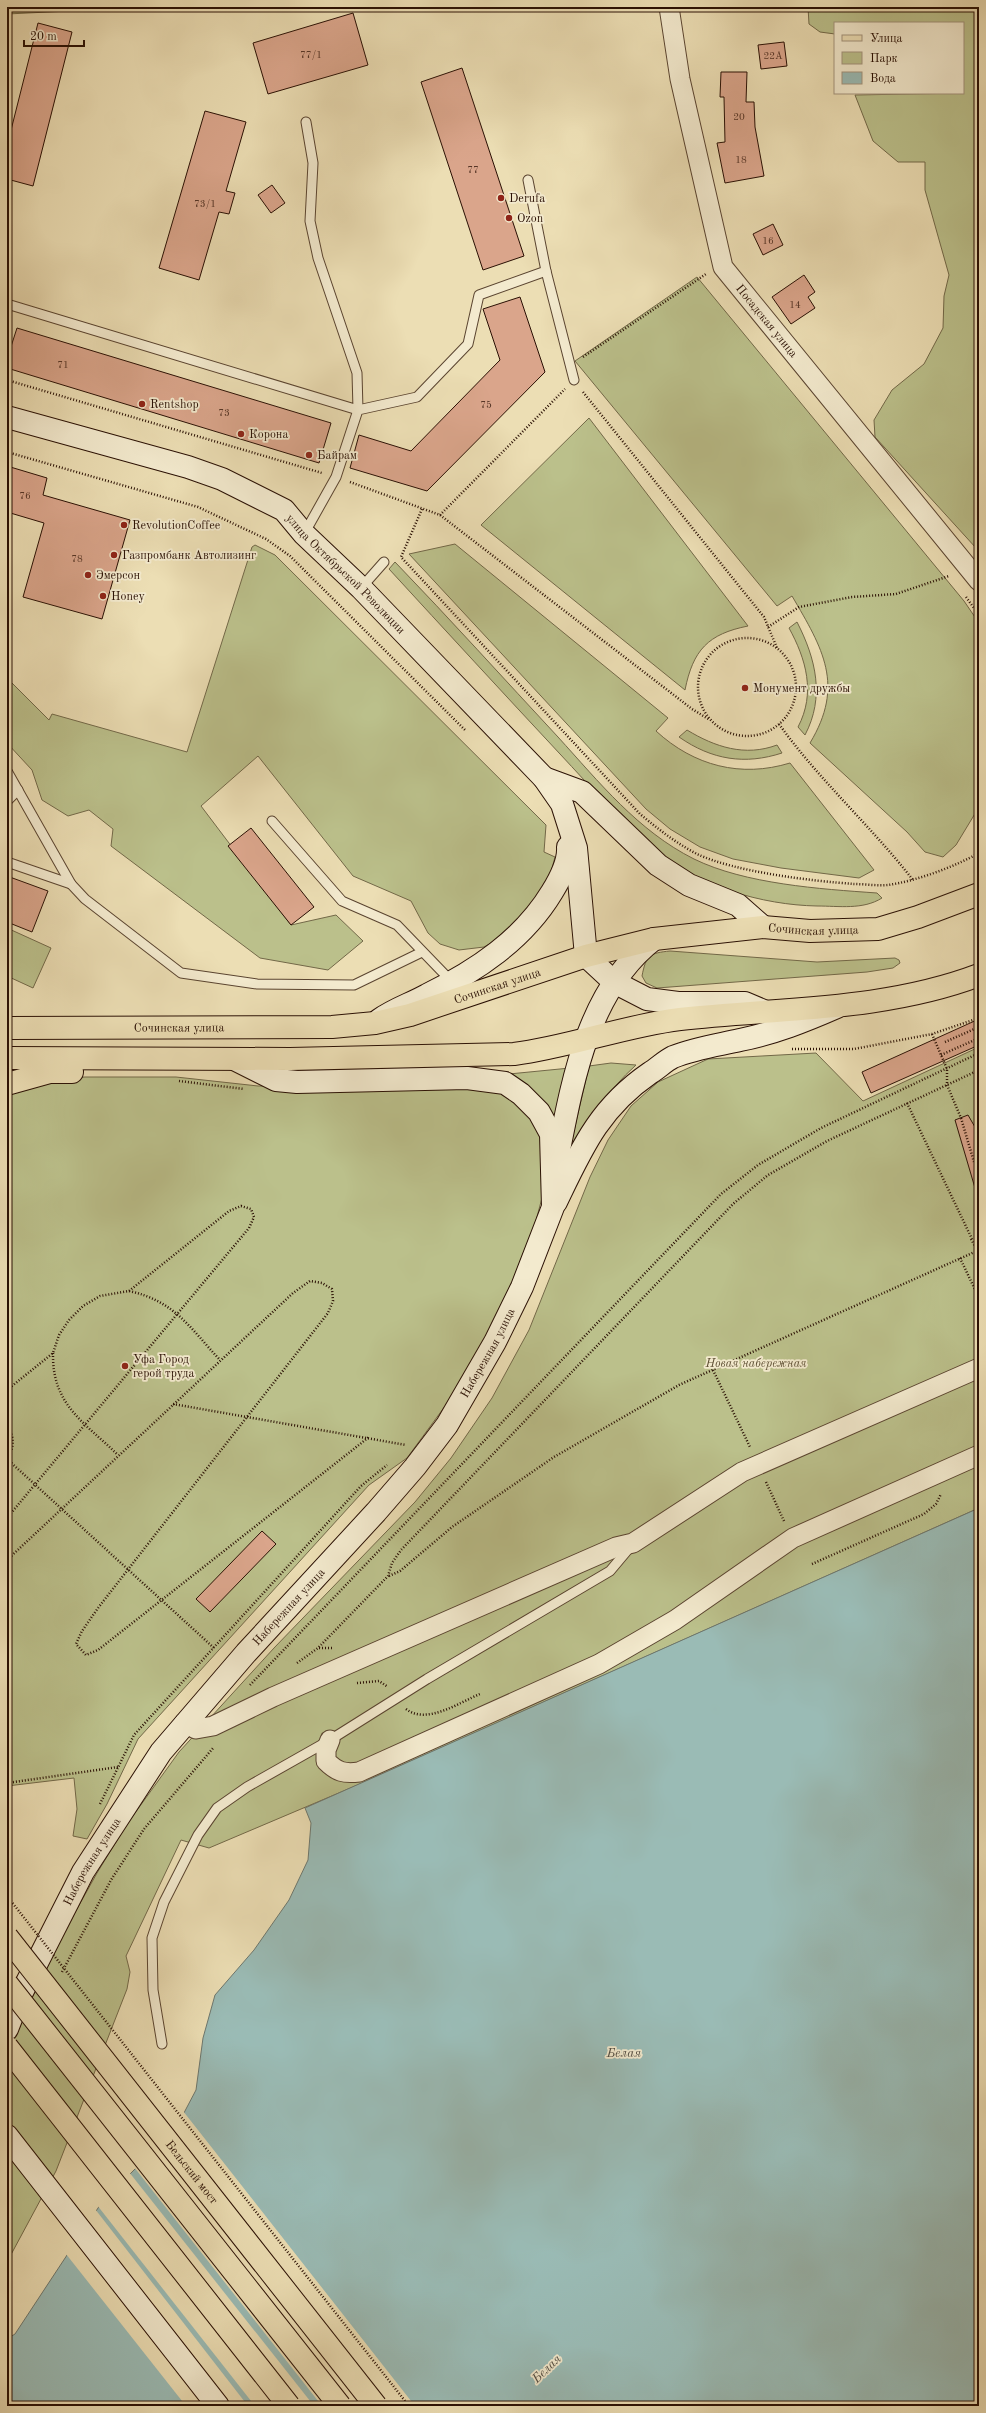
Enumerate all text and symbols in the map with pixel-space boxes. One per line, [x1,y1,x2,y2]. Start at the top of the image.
scale bar [24,22,84,48]
legend [834,22,964,94]
text: 20 m [30,31,57,43]
text: Улица [870,33,903,45]
house number: 77/1 [300,50,322,60]
house number: 22А [763,51,783,61]
text: Парк [870,53,898,65]
text: Вода [870,73,896,85]
house number: 20 [733,112,745,122]
house number: 18 [735,155,747,165]
house number: 77 [467,165,479,175]
marker: Derufa [496,193,506,203]
place label: Derufa [509,193,545,205]
house number: 73/1 [194,199,216,209]
marker: Ozon [504,213,514,223]
place label: Ozon [517,213,544,225]
house number: 16 [762,236,774,246]
street label: Посадская улица [733,283,799,360]
house number: 14 [789,300,801,310]
house number: 71 [57,360,69,370]
marker: Rentshop [137,399,147,409]
place label: Rentshop [150,399,199,411]
house number: 75 [480,400,492,410]
house number: 73 [218,408,230,418]
marker: Корона [236,429,246,439]
place label: Корона [249,429,288,441]
marker: Байрам [304,450,314,460]
place label: Байрам [317,450,357,462]
house number: 76 [19,491,31,501]
street label: улица Октябрьской Революции [283,512,407,637]
marker: RevolutionCoffee [119,520,129,530]
place label: RevolutionCoffee [132,520,221,532]
marker: Газпромбанк Автолизинг [109,550,119,560]
place label: Газпромбанк Автолизинг [122,550,256,562]
house number: 78 [71,554,83,564]
marker: Эмерсон [83,570,93,580]
place label: Эмерсон [96,570,141,582]
marker: Honey [98,591,108,601]
place label: Honey [111,591,145,603]
marker: Монумент дружбы [740,683,750,693]
place label: Монумент дружбы [753,683,850,695]
street label: Сочинская улица [768,922,859,938]
street label: Сочинская улица [453,967,542,1007]
street label: Сочинская улица [134,1022,224,1035]
street label: Набережная улица [459,1307,518,1400]
place label: Уфа Город герой труда [133,1354,194,1380]
park label: Новая набережная [704,1357,807,1370]
marker: Уфа Город герой труда [120,1361,130,1371]
street label: Набережная улица [251,1567,328,1648]
street label: Набережная улица [62,1816,124,1908]
water label: Белая [606,2047,641,2060]
street label: Бельский мост [163,2139,220,2207]
water label: Белая [529,2352,564,2386]

